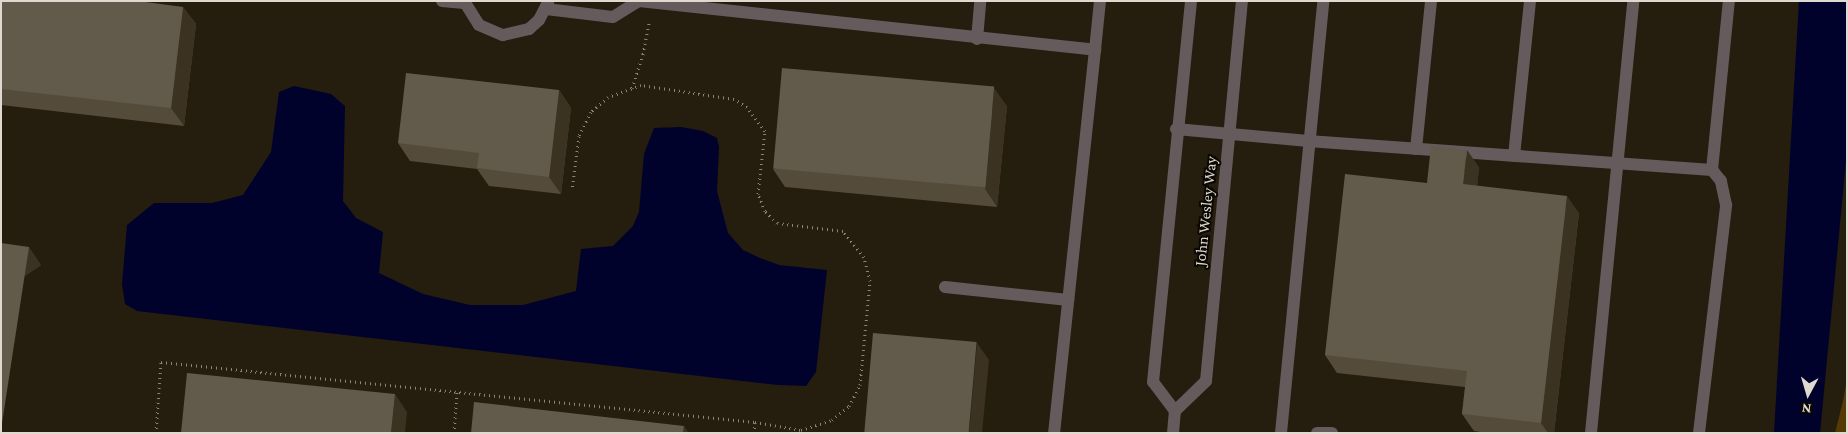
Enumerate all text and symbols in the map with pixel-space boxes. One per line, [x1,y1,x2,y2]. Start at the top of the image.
street label: John Wesley Way [1191,155,1221,267]
north arrow [1783,369,1833,419]
text: N [1801,400,1812,417]

